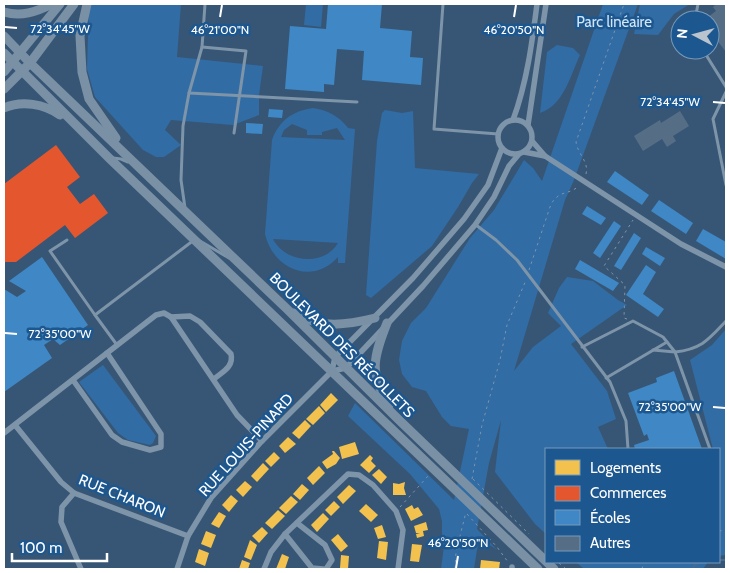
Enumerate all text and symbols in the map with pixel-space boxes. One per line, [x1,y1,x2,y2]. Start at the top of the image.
north arrow [670,10,720,60]
park label: Parc linéaire [576,13,652,31]
text: 72°34'45"W [30,21,90,36]
text: 46°21'00"N [191,22,249,37]
text: 46°20'50"N [483,22,545,37]
text: N [673,28,692,40]
text: 72°34'45"W [640,94,700,109]
street label: BOULEVARD DES RÉCOLLETS [266,268,419,421]
text: 72°35'00"W [29,326,92,341]
street label: RUE LOUIS-PINARD [195,390,297,500]
text: 72°35'00"W [639,399,702,414]
legend [545,448,720,563]
text: Logements [590,459,661,477]
street label: RUE CHARON [76,470,168,522]
text: Commerces [590,484,666,502]
text: Écoles [590,508,630,527]
scale bar [12,530,108,562]
text: Autres [590,534,630,552]
text: 46°20'50"N [427,535,489,550]
text: 100 m [20,539,62,557]

